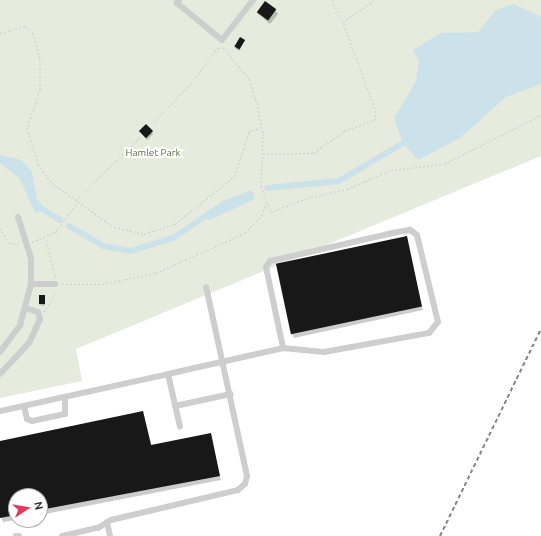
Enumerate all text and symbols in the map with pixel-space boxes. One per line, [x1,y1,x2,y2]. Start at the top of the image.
park label: Hamlet Park [126,147,180,159]
north arrow [8,488,48,528]
text: N [32,500,45,511]

